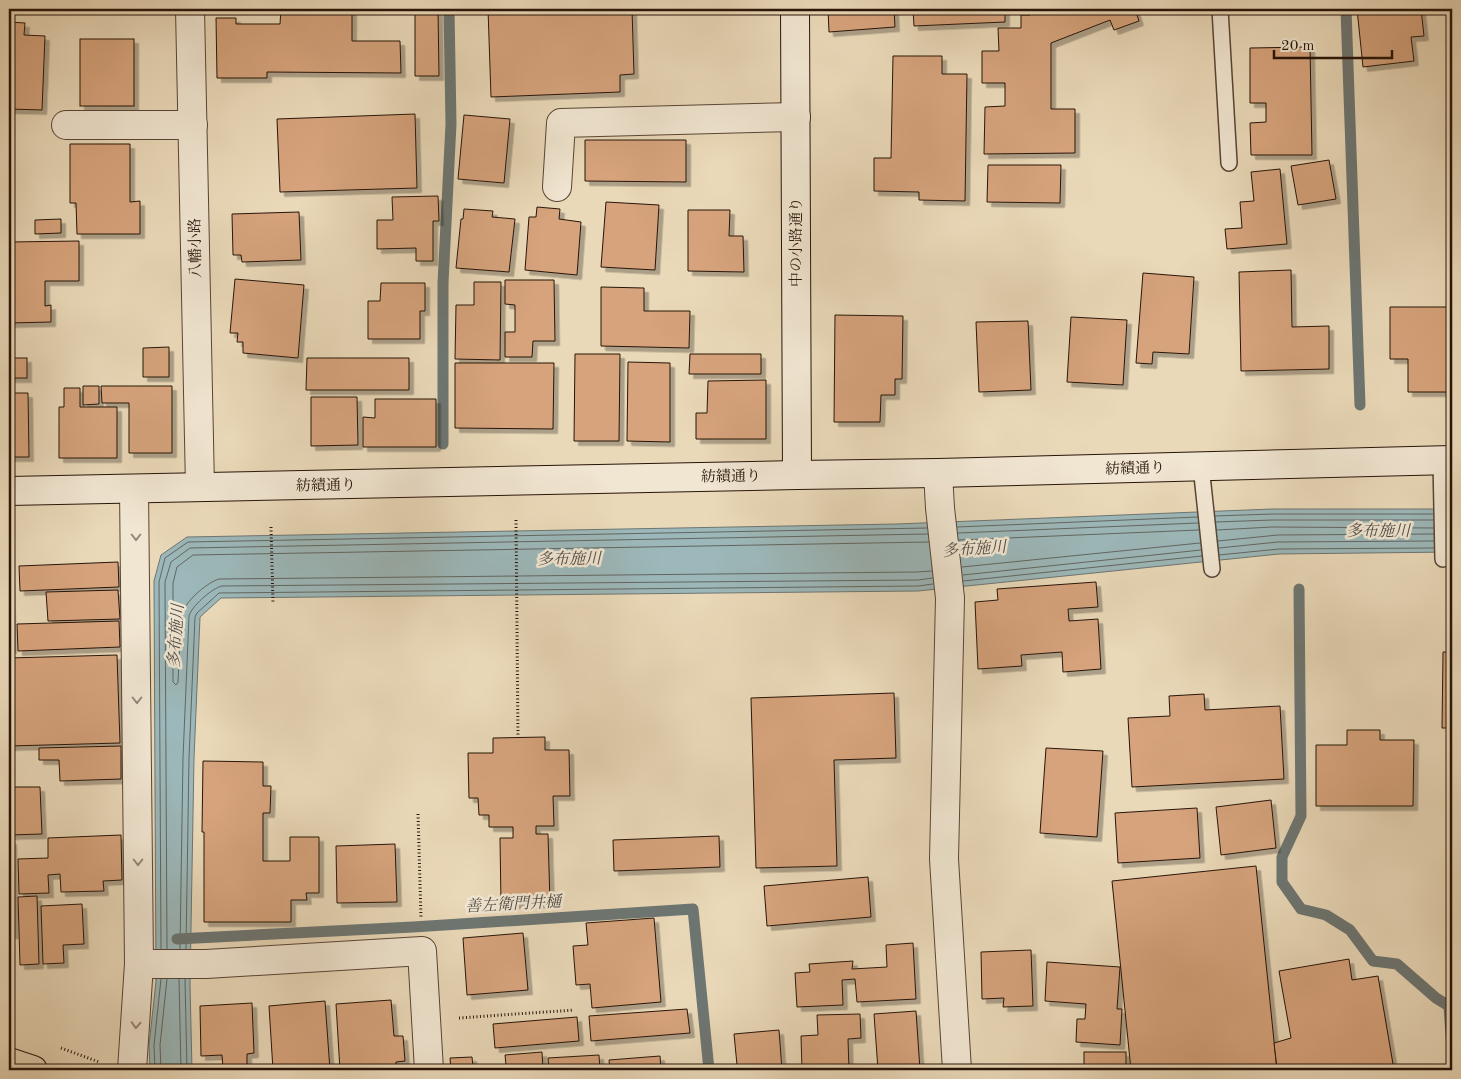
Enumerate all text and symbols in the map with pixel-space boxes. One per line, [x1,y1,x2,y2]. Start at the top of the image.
scale bar [1274,28,1391,60]
text: 20 m [1281,39,1315,54]
street label: 中の小路通り [788,197,805,287]
street label: 八幡小路 [186,218,205,278]
street label: 紡績通り [1105,459,1165,478]
street label: 紡績通り [701,467,761,486]
street label: 紡績通り [296,476,356,495]
water label: 多布施川 [1346,522,1412,540]
one-way arrow [130,534,141,542]
water label: 多布施川 [942,538,1009,560]
water label: 多布施川 [537,549,603,569]
water label: 多布施川 [165,602,187,669]
one-way arrow [132,696,142,704]
one-way arrow [133,859,143,867]
water label: 善左衛門井樋 [465,892,564,915]
one-way arrow [130,1021,141,1029]

